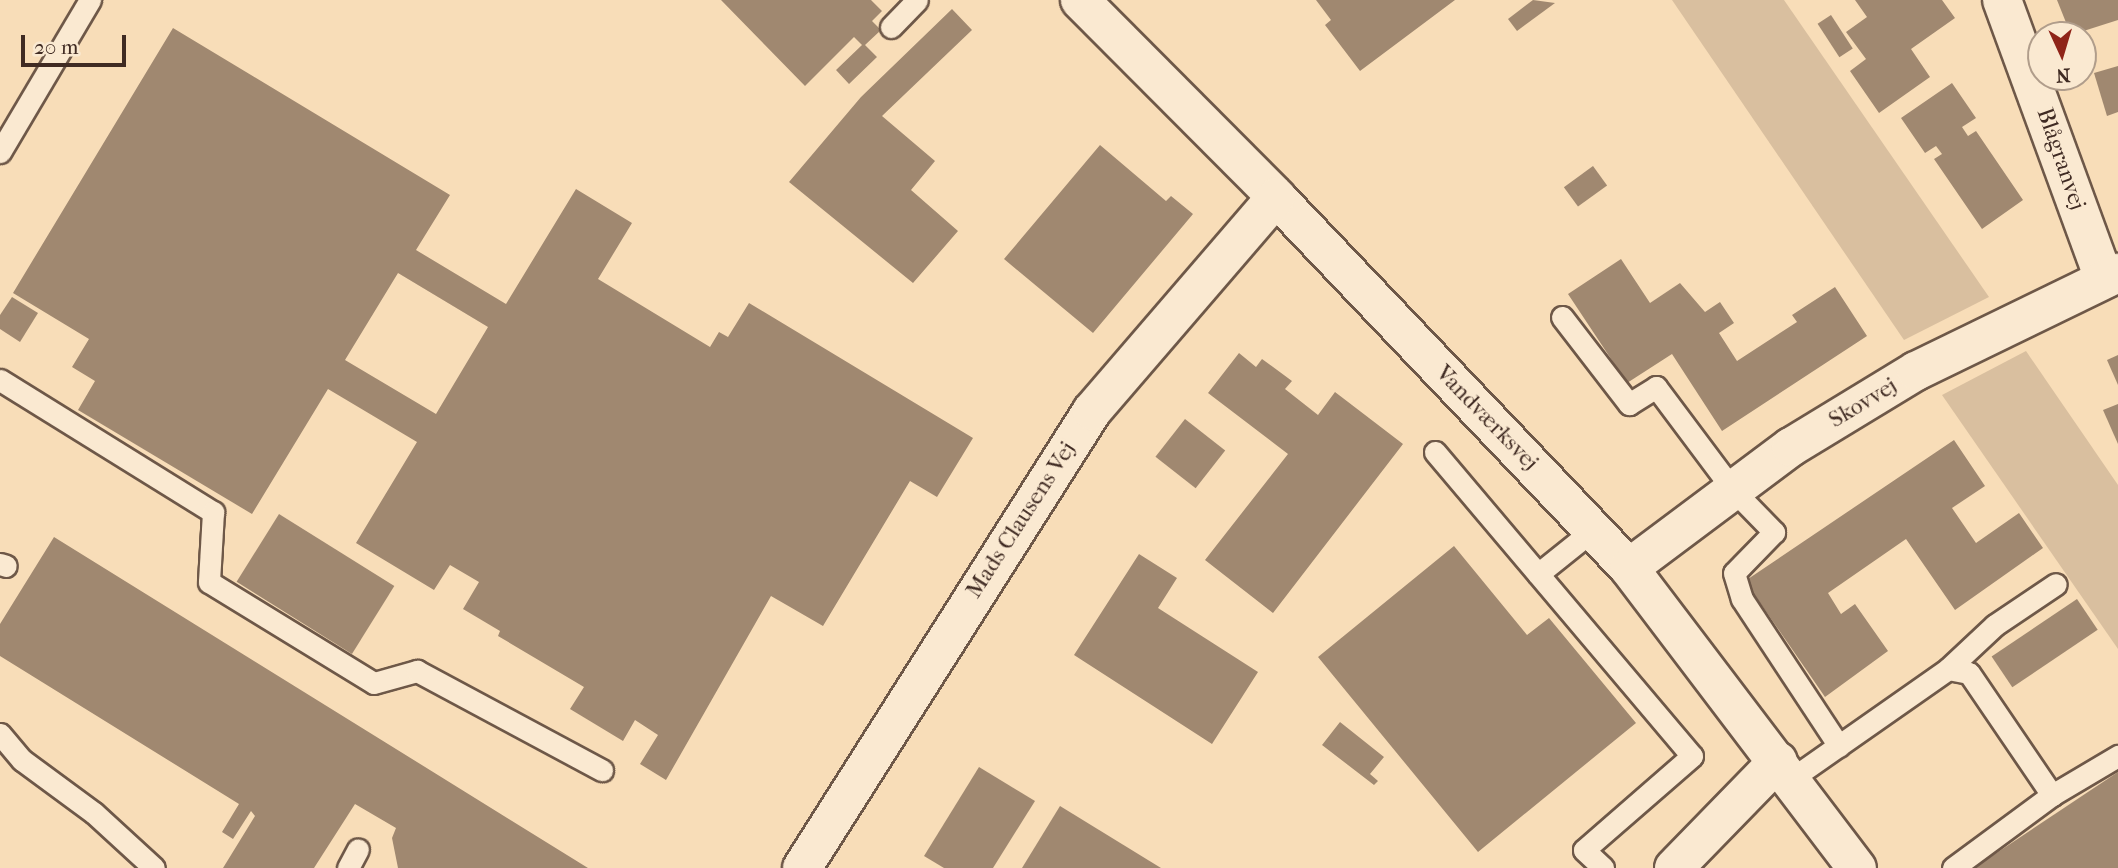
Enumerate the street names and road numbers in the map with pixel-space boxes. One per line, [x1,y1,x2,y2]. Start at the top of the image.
street label: Blågranvej [2031,104,2091,214]
street label: Vandværksvej [1430,360,1544,476]
street label: Skovvej [1824,372,1902,434]
street label: Mads Clausens Vej [960,437,1082,603]

